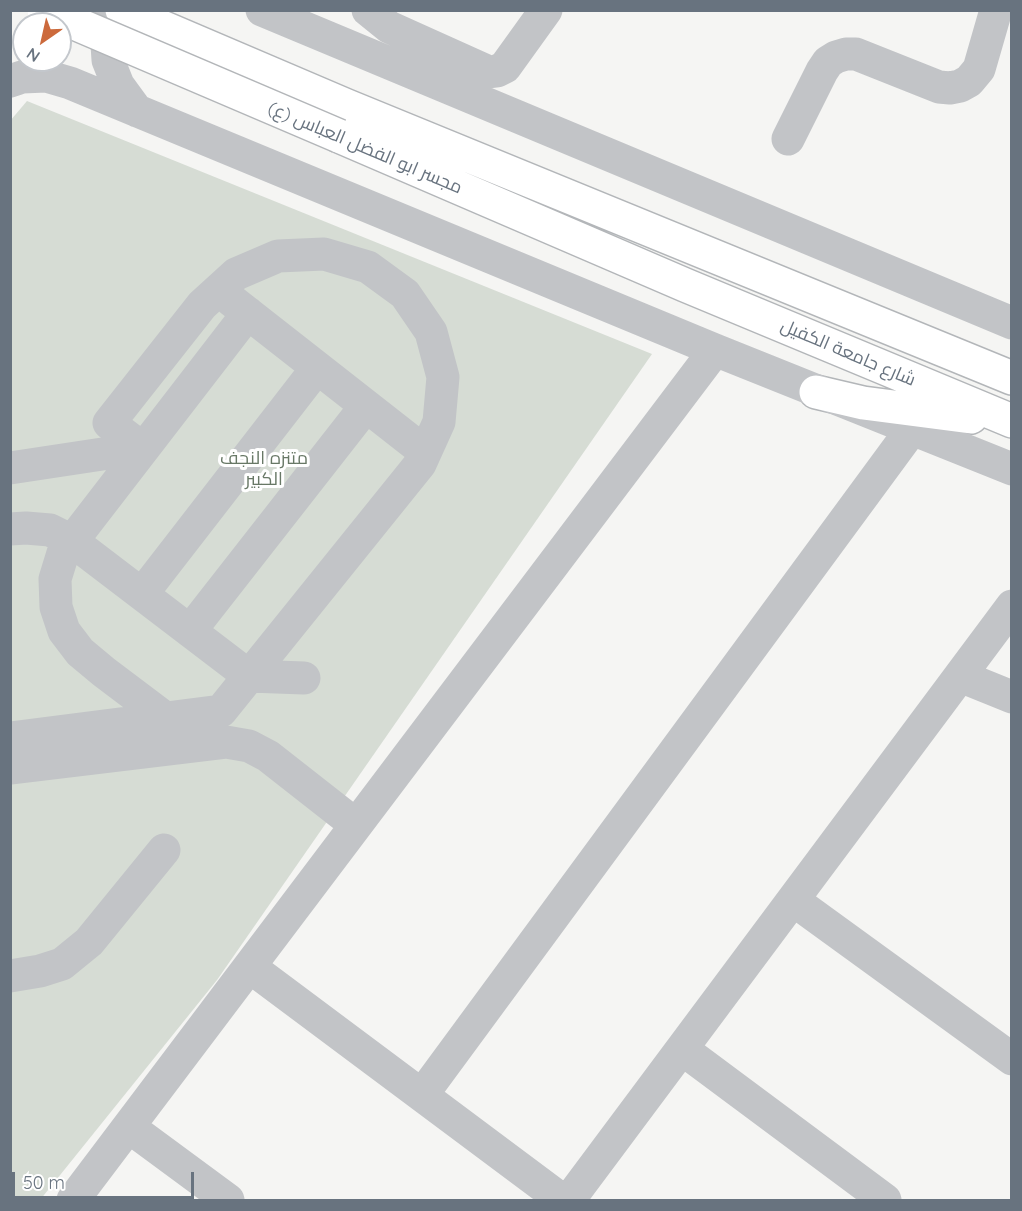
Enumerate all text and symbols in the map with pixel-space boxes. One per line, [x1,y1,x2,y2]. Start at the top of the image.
north arrow [12,12,72,72]
text: N [23,44,44,67]
street label: مجسر ابو الفضل العباس (ع) [265,97,465,199]
street label: شارع جامعة الكفيل [777,315,919,391]
park label: متنزه النجف الكبير [220,448,308,490]
scale bar [15,1160,196,1198]
text: 50 m [23,1171,65,1194]

